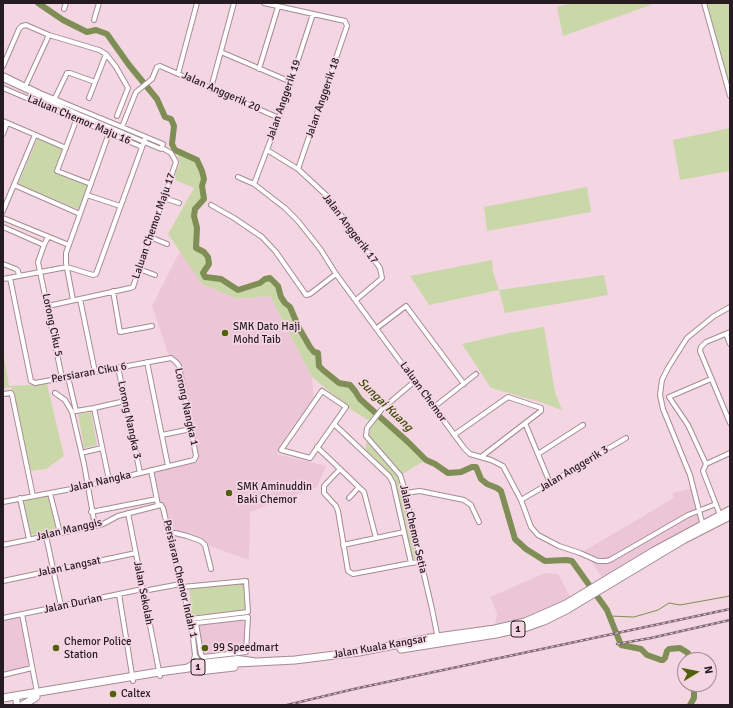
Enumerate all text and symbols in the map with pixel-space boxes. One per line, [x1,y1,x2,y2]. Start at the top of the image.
street label: Jalan Anggerik 18 [303,56,343,140]
street label: Jalan Anggerik 19 [264,58,304,142]
street label: Jalan Anggerik 20 [180,69,262,115]
street label: Laluan Chemor Maju 16 [25,92,133,148]
street label: Laluan Chemor Maju 17 [130,171,178,281]
street label: Jalan Anggerik 17 [319,191,381,267]
street label: Lorong Ciku 5 [39,292,65,358]
place label: SMK Dato Haji Mohd Taib [233,320,300,346]
marker: SMK Dato Haji Mohd Taib [220,328,230,338]
street label: Laluan Chemor [397,359,449,425]
street label: Persiaran Ciku 6 [50,360,128,386]
street label: Lorong Nangka 1 [171,367,201,447]
water label: Sungai Kuang [355,375,415,435]
street label: Lorong Nangka 3 [114,380,144,460]
street label: Jalan Anggerik 3 [537,443,611,495]
street label: Jalan Nangka [68,468,132,496]
place label: SMK Aminuddin Baki Chemor [237,480,312,506]
street label: Jalan Chemor Setia [396,483,430,575]
marker: SMK Aminuddin Baki Chemor [224,488,234,498]
street label: Jalan Manggis [35,516,103,544]
street label: Persiaran Chemor Indah 1 [160,519,200,639]
street label: Jalan Langsat [36,554,102,580]
street label: Jalan Sekolah [130,560,156,626]
street label: Jalan Durian [43,591,103,617]
road number: 1 [511,621,525,637]
street label: Jalan Kuala Kangsar [332,632,428,662]
place label: Chemor Police Station [64,635,132,661]
place label: 99 Speedmart [213,641,279,655]
marker: Chemor Police Station [51,643,61,653]
marker: 99 Speedmart [200,643,210,653]
north arrow [677,652,717,692]
road number: 1 [191,659,205,675]
text: N [701,665,715,675]
place label: Caltex [121,687,151,701]
marker: Caltex [108,689,118,699]

